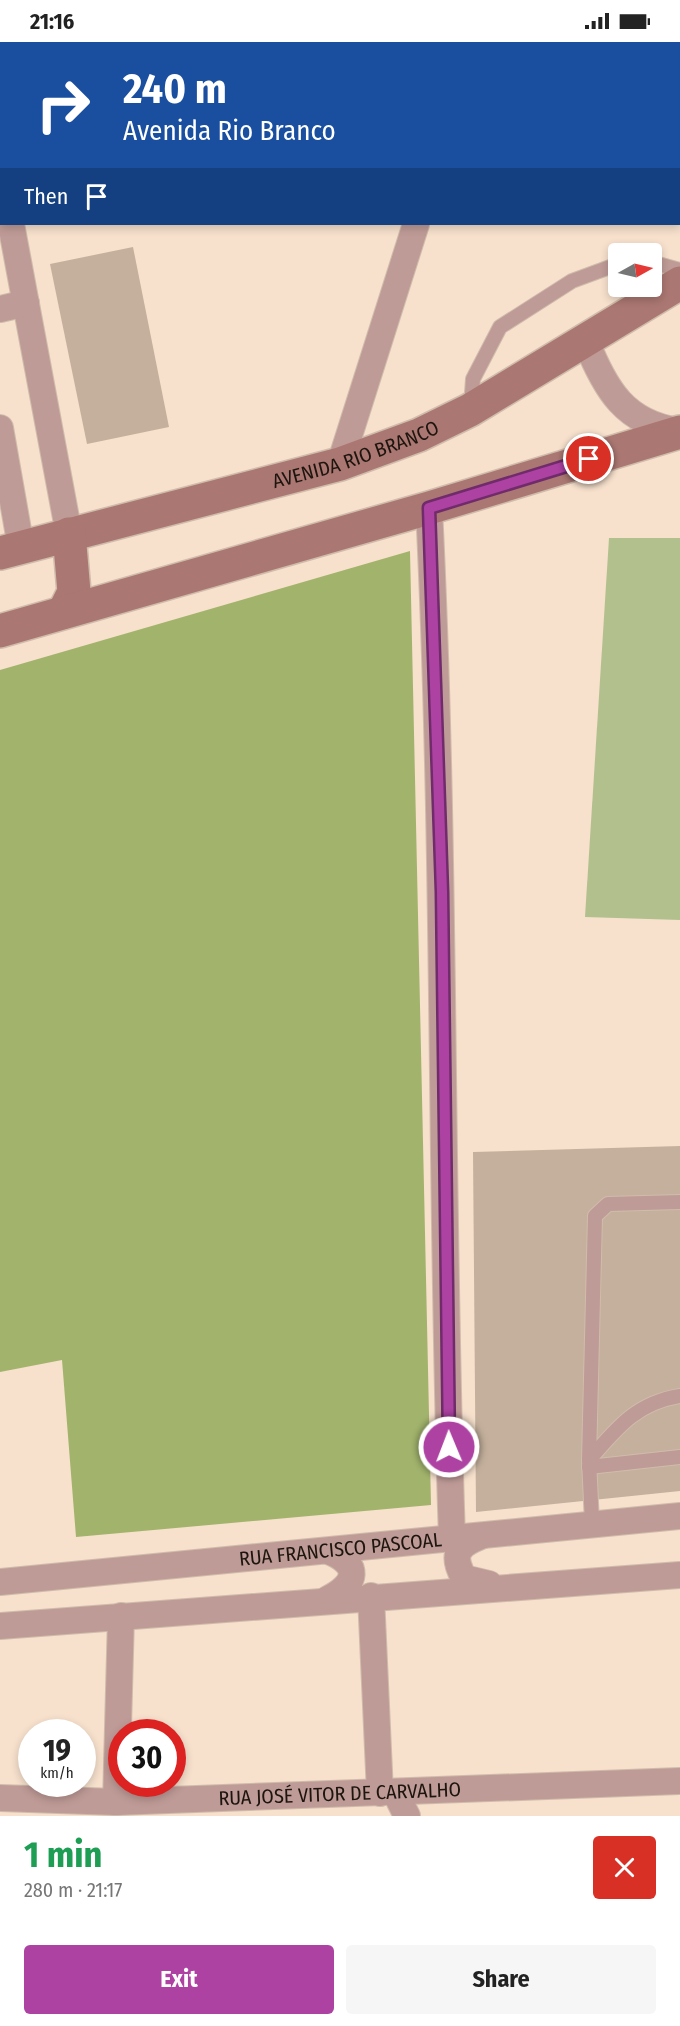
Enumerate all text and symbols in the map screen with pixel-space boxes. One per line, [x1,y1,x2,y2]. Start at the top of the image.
text: 21:16 [30,8,74,35]
text: 240 m [123,64,227,114]
icon: right [24,66,102,144]
text: Avenida Rio Branco [123,115,336,147]
icon: arrive [80,180,113,213]
text: Then [24,183,68,210]
north arrow [608,243,662,297]
map controls [608,243,662,297]
street label: AVENIDA RIO BRANCO [270,415,443,493]
pin [563,433,614,484]
icon: arrive [572,442,605,475]
position arrow [417,1415,481,1479]
street label: RUA FRANCISCO PASCOAL [238,1527,443,1571]
speed limit sign: 30 [108,1719,186,1797]
text: 19 [43,1733,71,1769]
text: km/h [40,1764,74,1782]
street label: RUA JOSÉ VITOR DE CARVALHO [218,1777,462,1810]
text: 1 min [24,1833,102,1877]
button: close [593,1836,656,1899]
text: 280 m · 21:17 [24,1878,122,1902]
button: Exit [24,1945,334,2014]
button: Share [346,1945,656,2014]

